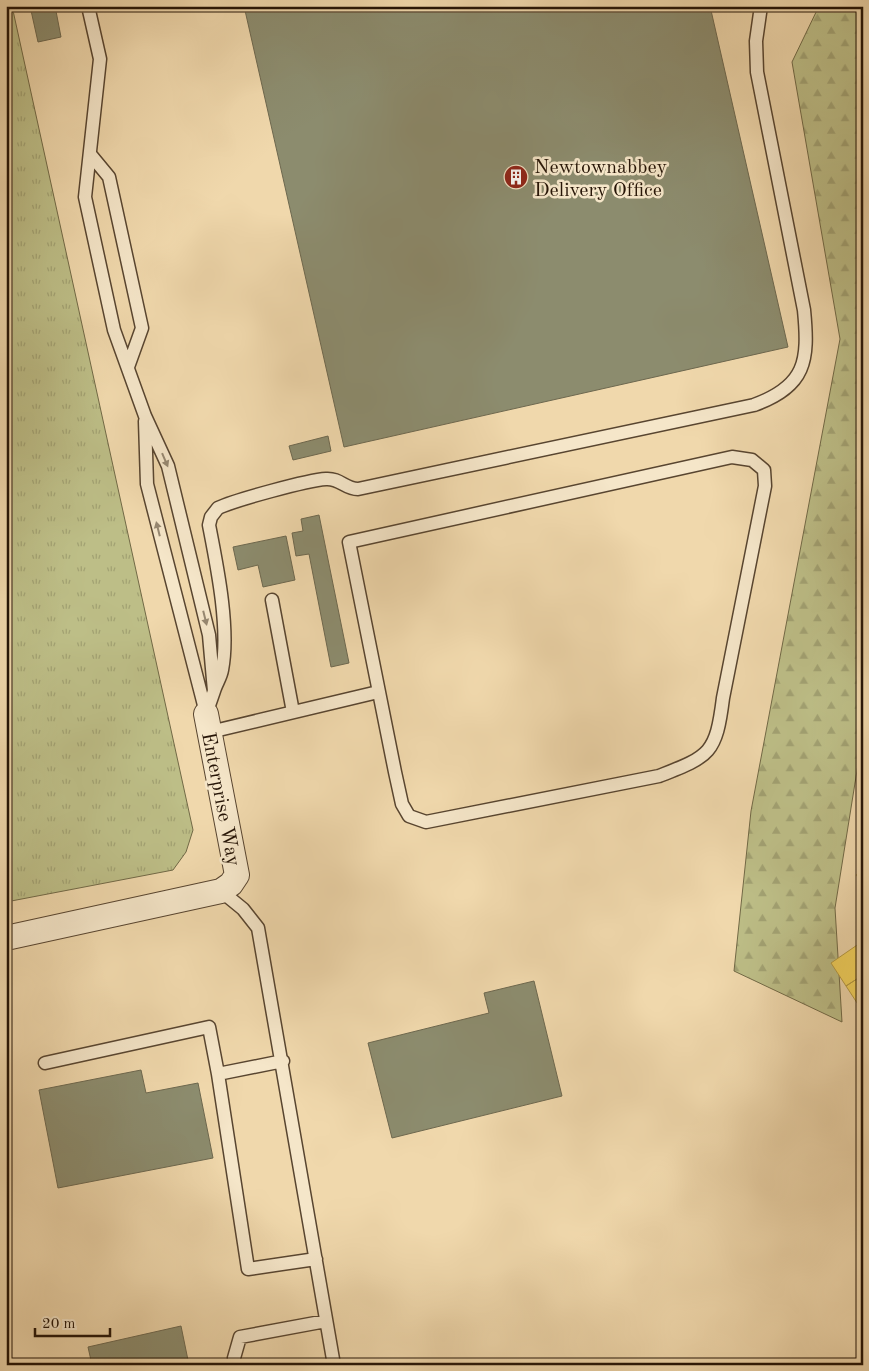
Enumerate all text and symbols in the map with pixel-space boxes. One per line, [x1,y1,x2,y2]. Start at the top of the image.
place label: Newtownabbey Delivery Office [534,158,668,201]
building icon: Newtownabbey Delivery Office [503,164,529,190]
one-way arrow [161,453,169,468]
one-way arrow [154,521,162,536]
one-way arrow [201,610,209,625]
street label: Enterprise Way [197,731,243,869]
scale bar [35,1306,110,1338]
text: 20 m [42,1317,76,1332]

